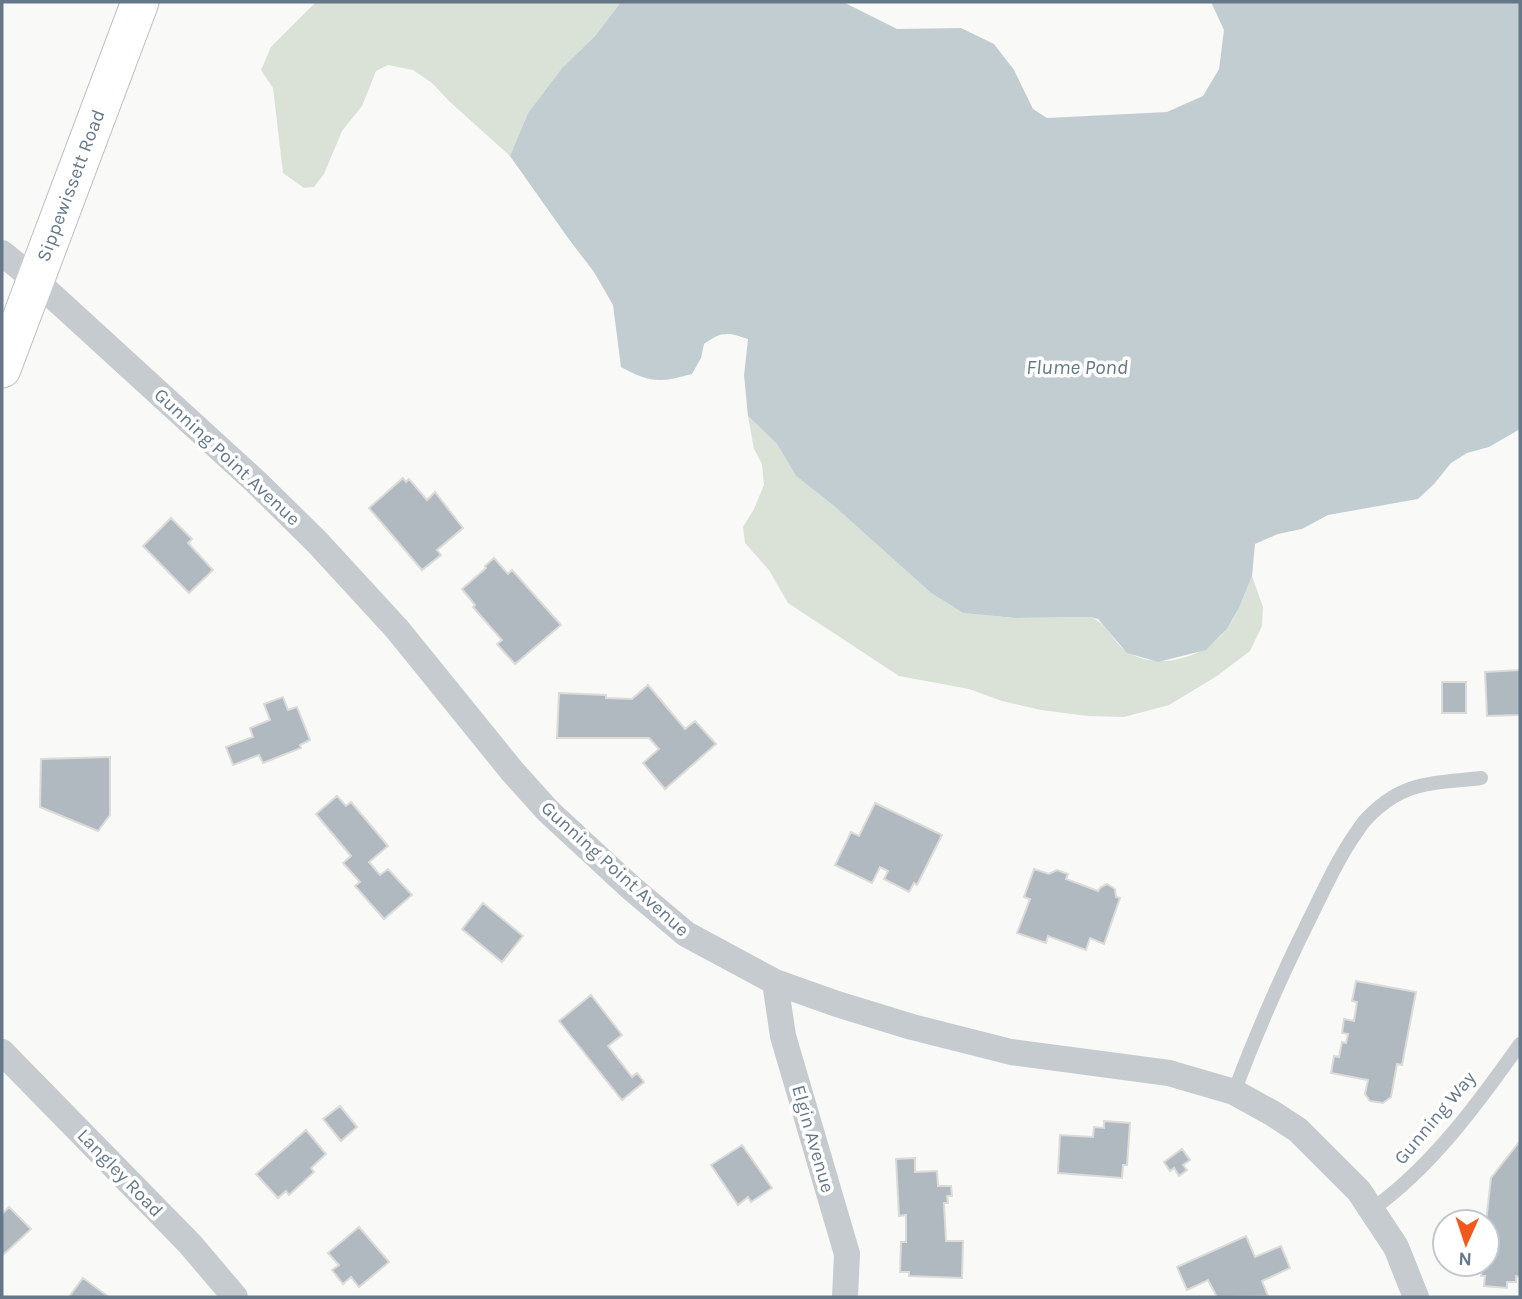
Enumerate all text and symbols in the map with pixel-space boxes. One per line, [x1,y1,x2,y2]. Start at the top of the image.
street label: Sippewissett Road [32,106,110,265]
water label: Flume Pond [1026,355,1128,379]
street label: Gunning Point Avenue [150,384,304,530]
street label: Gunning Point Avenue [537,797,693,941]
street label: Gunning Way [1390,1067,1480,1169]
street label: Elgin Avenue [787,1083,839,1195]
street label: Langley Road [73,1124,167,1222]
north arrow [1431,1208,1501,1278]
text: N [1458,1248,1473,1270]

